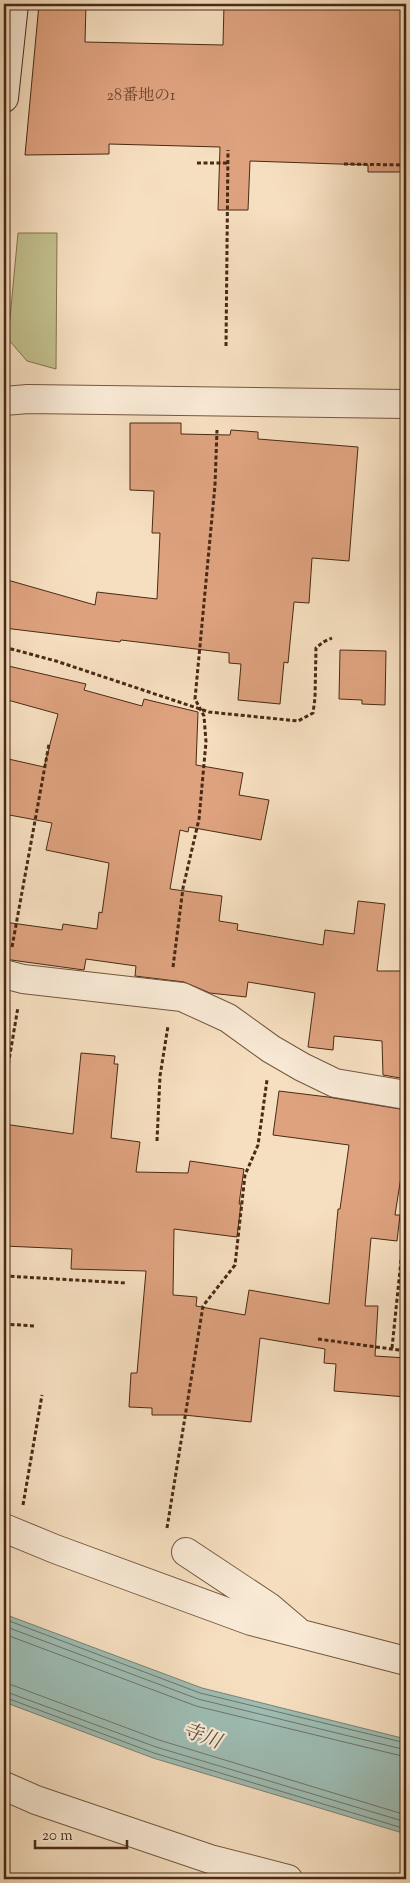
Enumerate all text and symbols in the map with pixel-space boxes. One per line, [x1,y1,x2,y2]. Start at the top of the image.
house number: 28番地の1 [107,85,176,108]
water label: 寺川 [177,1717,227,1758]
scale bar [35,1818,128,1850]
text: 20 m [42,1826,73,1847]

